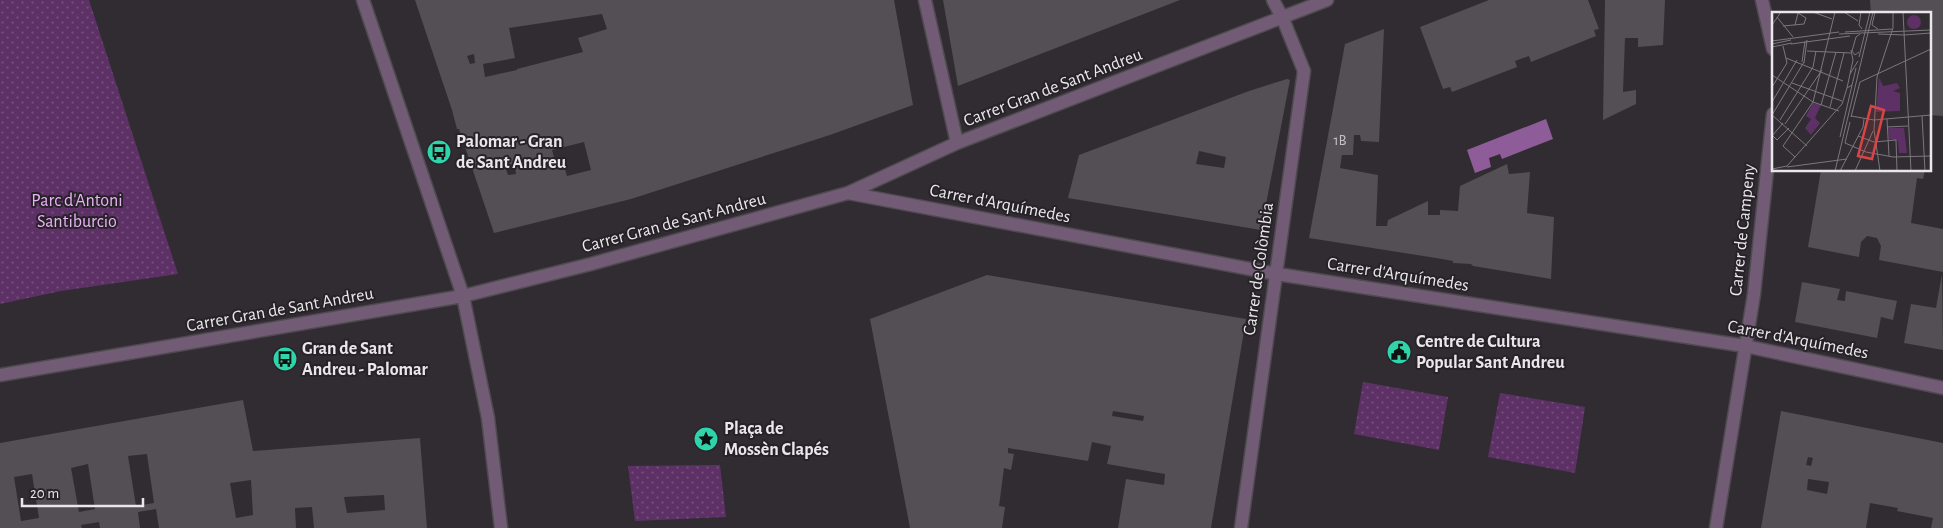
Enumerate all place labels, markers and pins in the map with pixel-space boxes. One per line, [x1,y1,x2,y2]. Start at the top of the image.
place label: Palomar - Gran de Sant Andreu [456,133,567,172]
bus stop icon: Palomar - Gran de Sant Andreu [426,139,452,165]
place label: Centre de Cultura Popular Sant Andreu [1416,333,1565,372]
public building icon: Centre de Cultura Popular Sant Andreu [1386,339,1412,365]
place label: Gran de Sant Andreu - Palomar [302,340,429,379]
bus stop icon: Gran de Sant Andreu - Palomar [272,346,298,372]
place label: Plaça de Mossèn Clapés [724,420,829,459]
place icon: Plaça de Mossèn Clapés [693,426,719,452]

